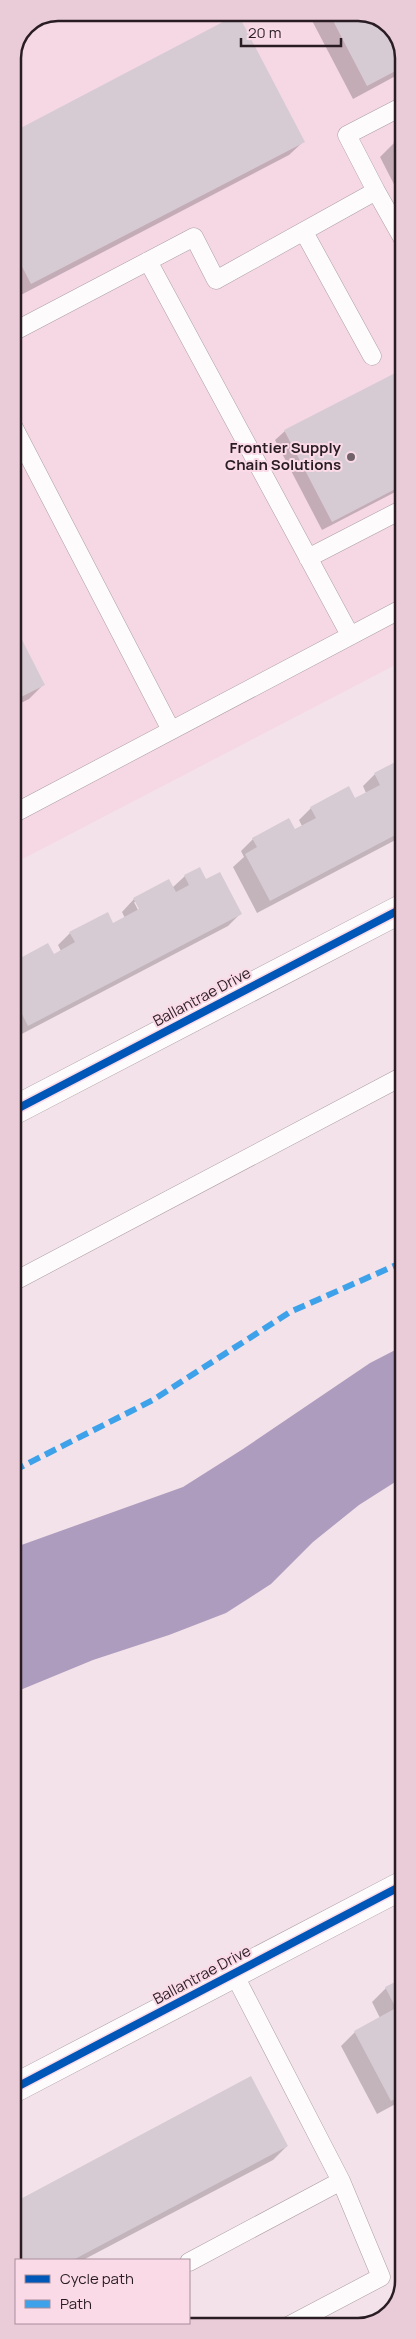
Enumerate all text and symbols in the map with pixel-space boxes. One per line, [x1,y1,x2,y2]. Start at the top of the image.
scale bar [241,15,341,47]
text: 20 m [248,22,281,43]
place label: Frontier Supply Chain Solutions [225,437,342,475]
marker: Frontier Supply Chain Solutions [345,451,357,463]
street label: Ballantrae Drive [149,962,255,1031]
street label: Ballantrae Drive [149,1940,255,2009]
legend [15,2259,190,2324]
text: Cycle path [60,2268,134,2289]
text: Path [60,2293,92,2314]

